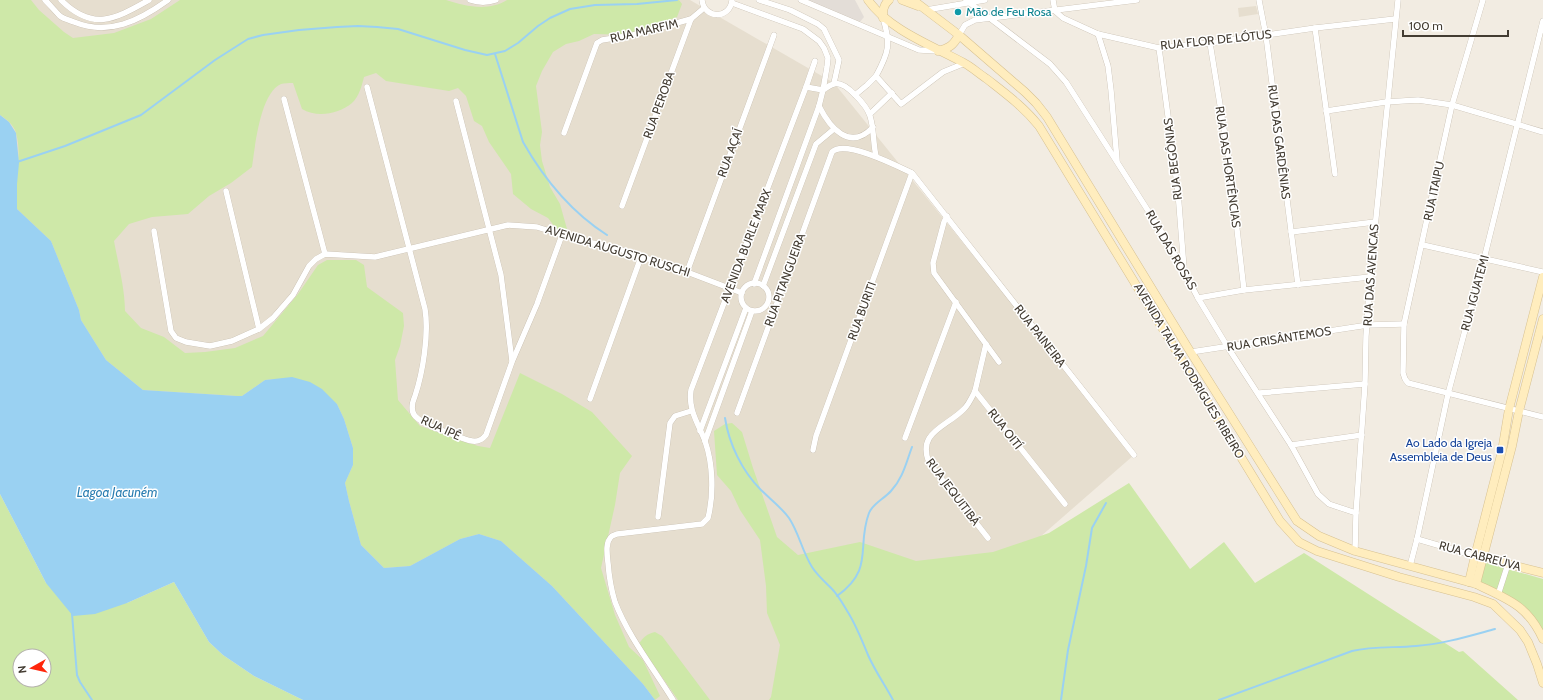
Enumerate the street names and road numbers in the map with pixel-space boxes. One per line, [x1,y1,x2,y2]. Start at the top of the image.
street label: RUA MARFIM [608,15,680,46]
street label: RUA FLOR DE LÓTUS [1160,26,1272,53]
street label: RUA PEROBA [639,69,678,140]
street label: RUA DAS GARDÊNIAS [1265,84,1294,200]
street label: RUA DAS HORTÊNCIAS [1213,105,1244,229]
street label: RUA BEGÔNIAS [1160,117,1185,201]
street label: RUA AÇAÍ [714,126,745,179]
street label: RUA ITAIPU [1420,160,1447,222]
street label: AVENIDA BURLE MARX [717,186,775,305]
street label: RUA DAS ROSAS [1143,207,1200,292]
street label: AVENIDA AUGUSTO RUSCHI [544,221,692,280]
street label: RUA DAS AVENCAS [1359,223,1382,327]
street label: RUA PITANGUEIRA [761,230,809,329]
street label: RUA IGUATEMI [1457,253,1492,332]
street label: RUA BURITI [844,279,879,342]
street label: AVENIDA TALMA RODRIGUES RIBEIRO [1131,280,1248,461]
street label: RUA PAINEIRA [1011,301,1070,371]
street label: RUA CRISÂNTEMOS [1226,323,1332,354]
street label: RUA OITÍ [985,405,1026,452]
street label: RUA IPÊ [419,412,464,443]
street label: RUA JEQUITIBÁ [923,455,984,529]
street label: RUA CABREÚVA [1437,537,1523,574]

